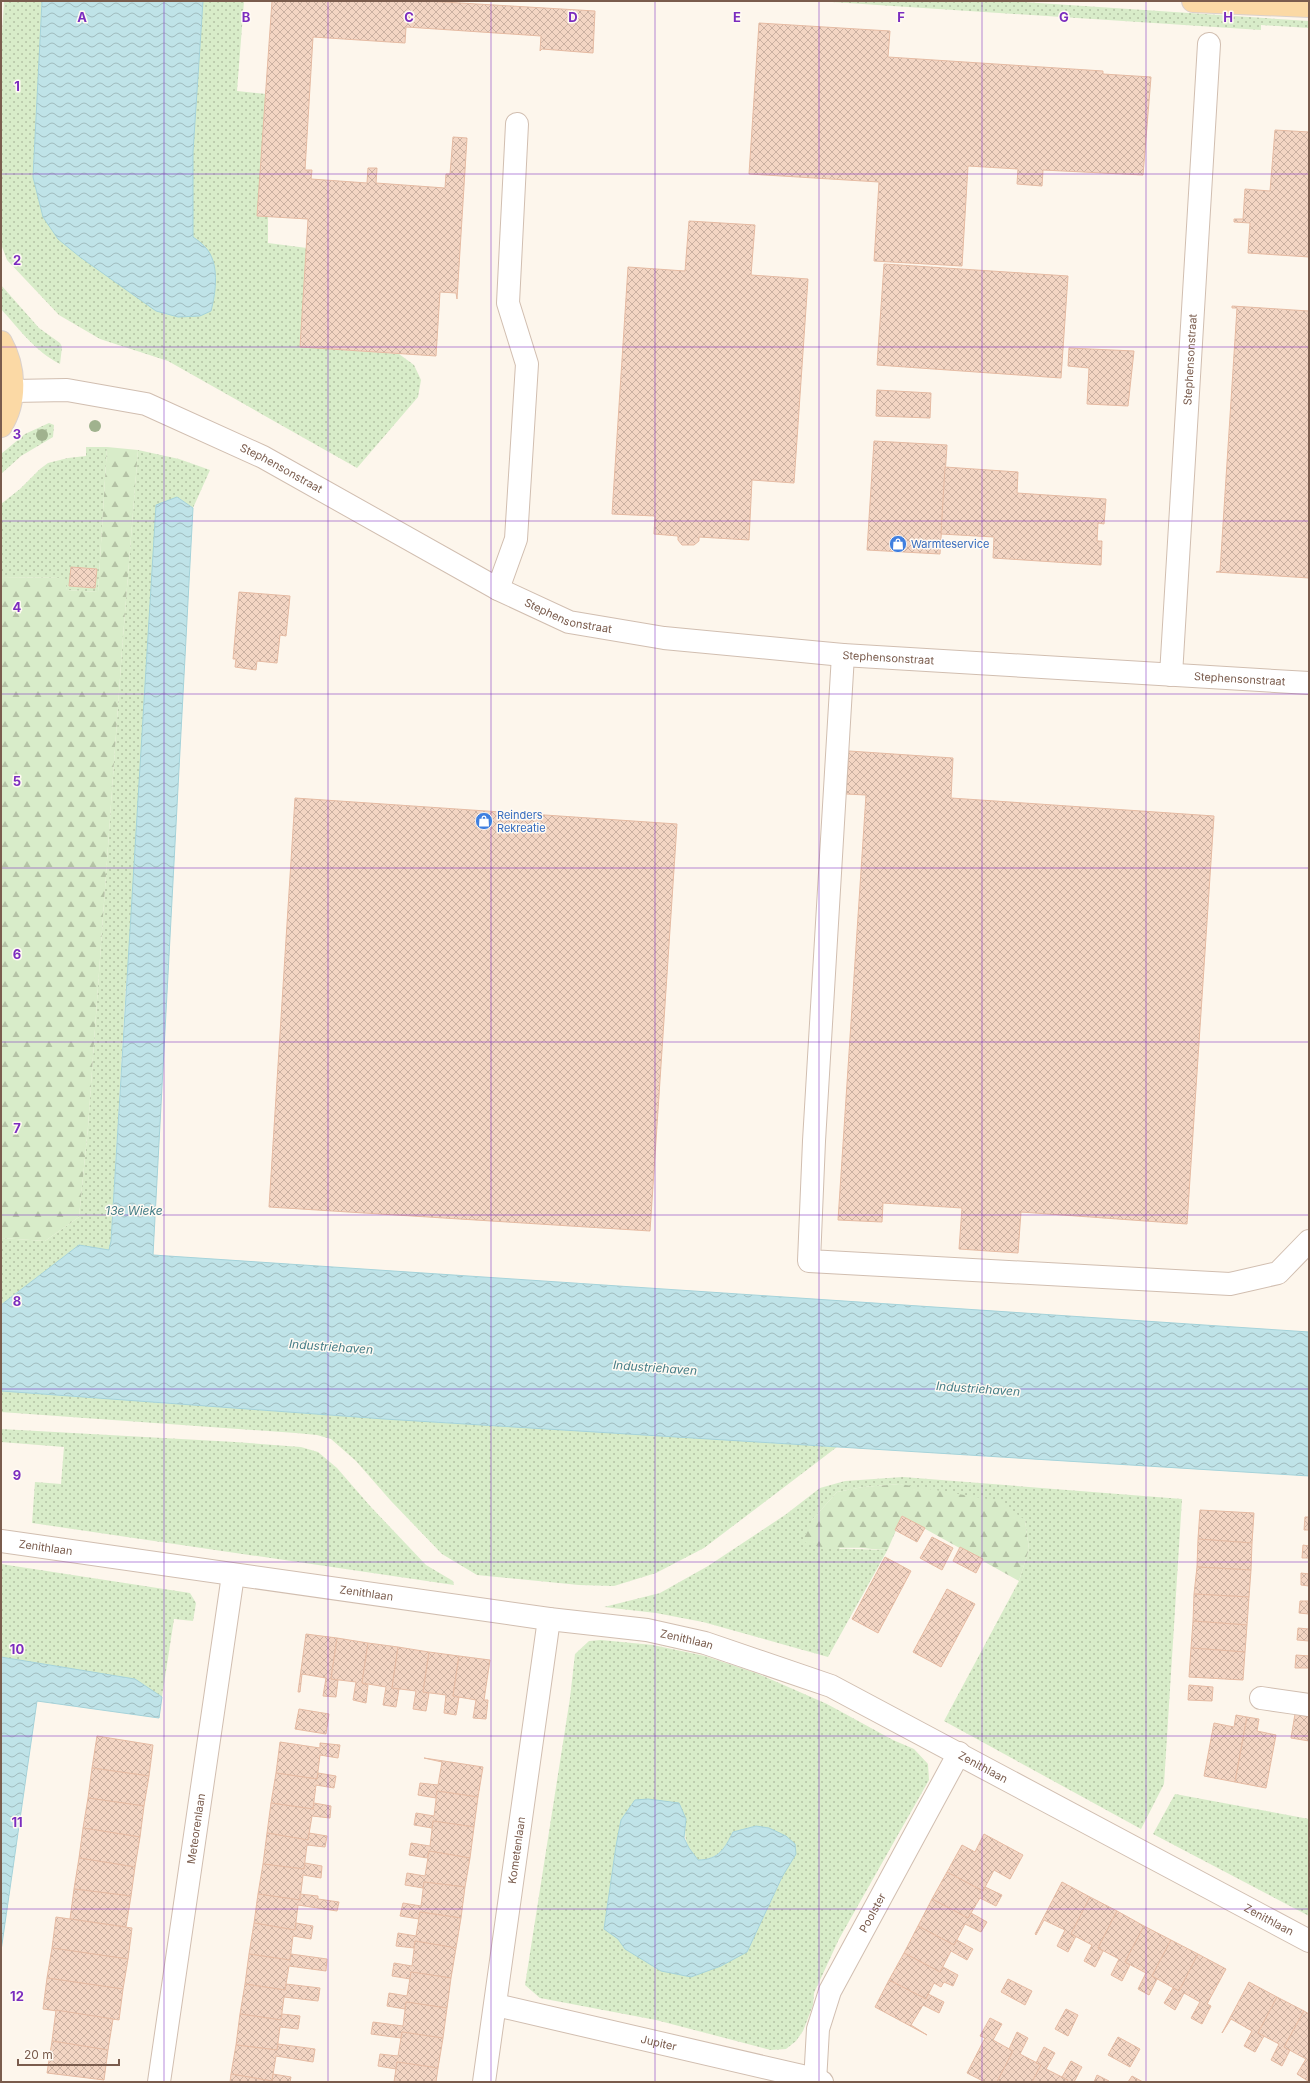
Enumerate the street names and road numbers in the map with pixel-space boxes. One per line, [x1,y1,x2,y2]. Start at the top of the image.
street label: Stephensonstraat [1180,313,1200,406]
street label: Stephensonstraat [238,441,325,496]
street label: Stephensonstraat [522,595,613,636]
street label: Stephensonstraat [842,648,935,667]
street label: Stephensonstraat [1193,669,1286,689]
street label: Zenithlaan [18,1537,73,1558]
street label: Zenithlaan [339,1582,394,1604]
street label: Zenithlaan [659,1626,715,1652]
street label: Zenithlaan [956,1748,1010,1786]
street label: Meteorenlaan [184,1792,208,1865]
street label: Kometenlaan [505,1816,528,1885]
street label: Poolster [856,1891,889,1935]
street label: Zenithlaan [1242,1901,1296,1939]
street label: Jupiter [639,2032,678,2054]

